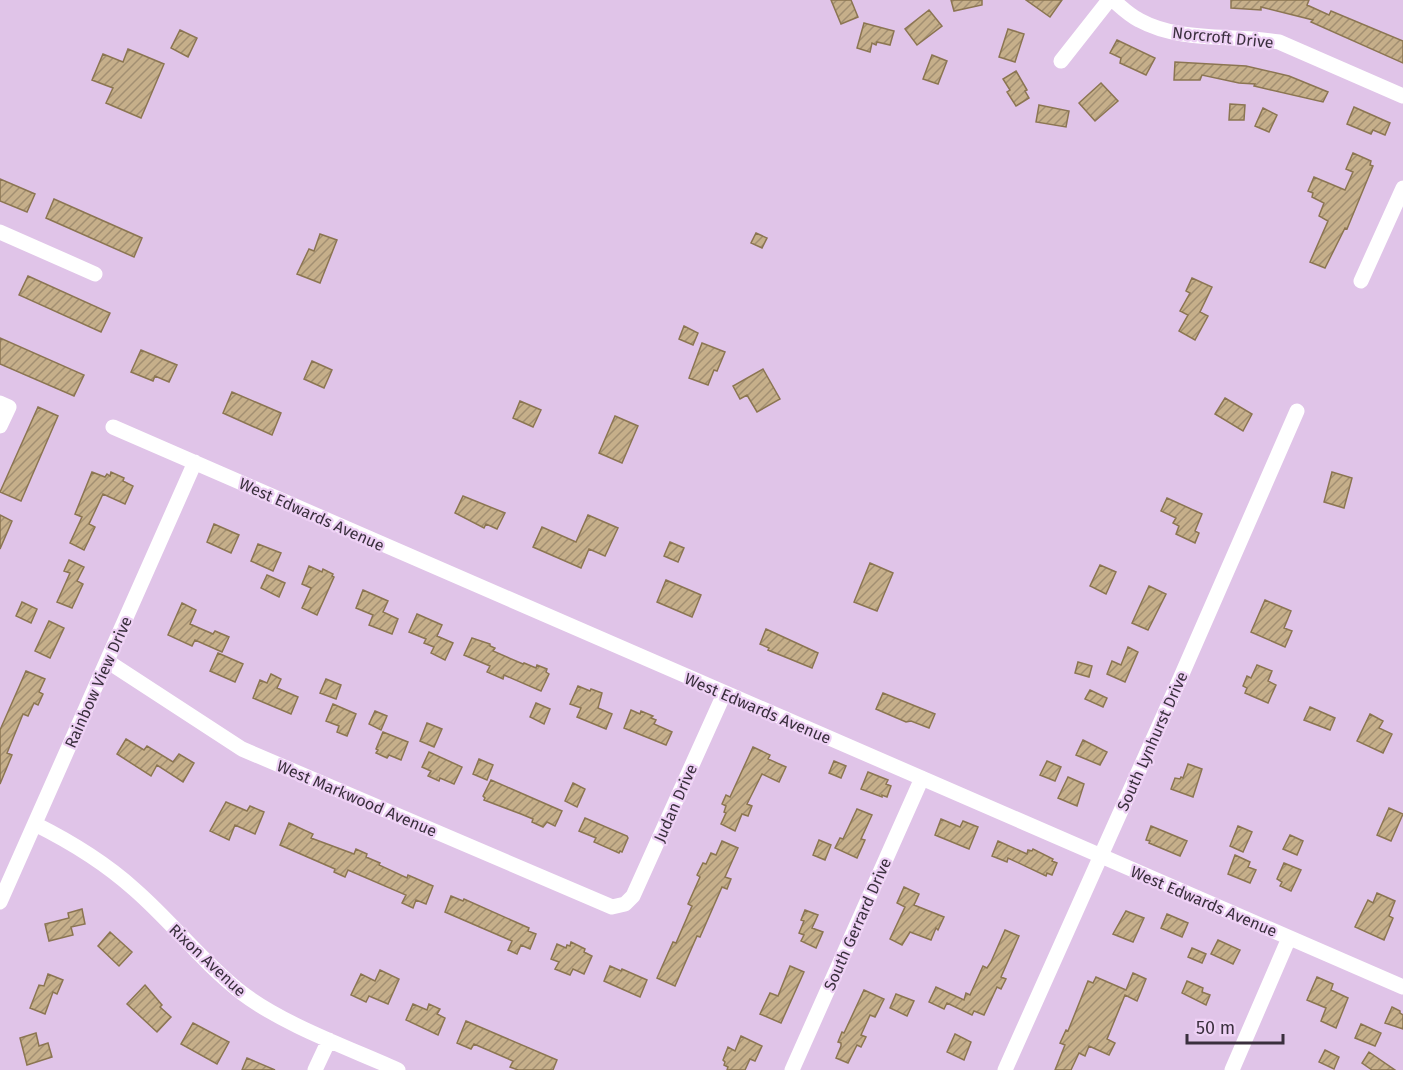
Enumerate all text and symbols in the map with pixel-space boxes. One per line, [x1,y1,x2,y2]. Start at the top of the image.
street label: Norcroft Drive [1171,23,1274,52]
street label: West Edwards Avenue [236,474,387,555]
street label: Rainbow View Drive [61,613,136,751]
street label: West Edwards Avenue [682,669,834,748]
street label: South Lynhurst Drive [1113,669,1192,814]
street label: West Markwood Avenue [274,756,440,841]
street label: Judan Drive [650,761,701,845]
street label: South Gerrard Drive [820,855,895,993]
street label: West Edwards Avenue [1128,862,1280,941]
street label: Rixon Avenue [165,920,250,1001]
scale bar [1187,1007,1283,1045]
text: 50 m [1196,1017,1235,1039]

